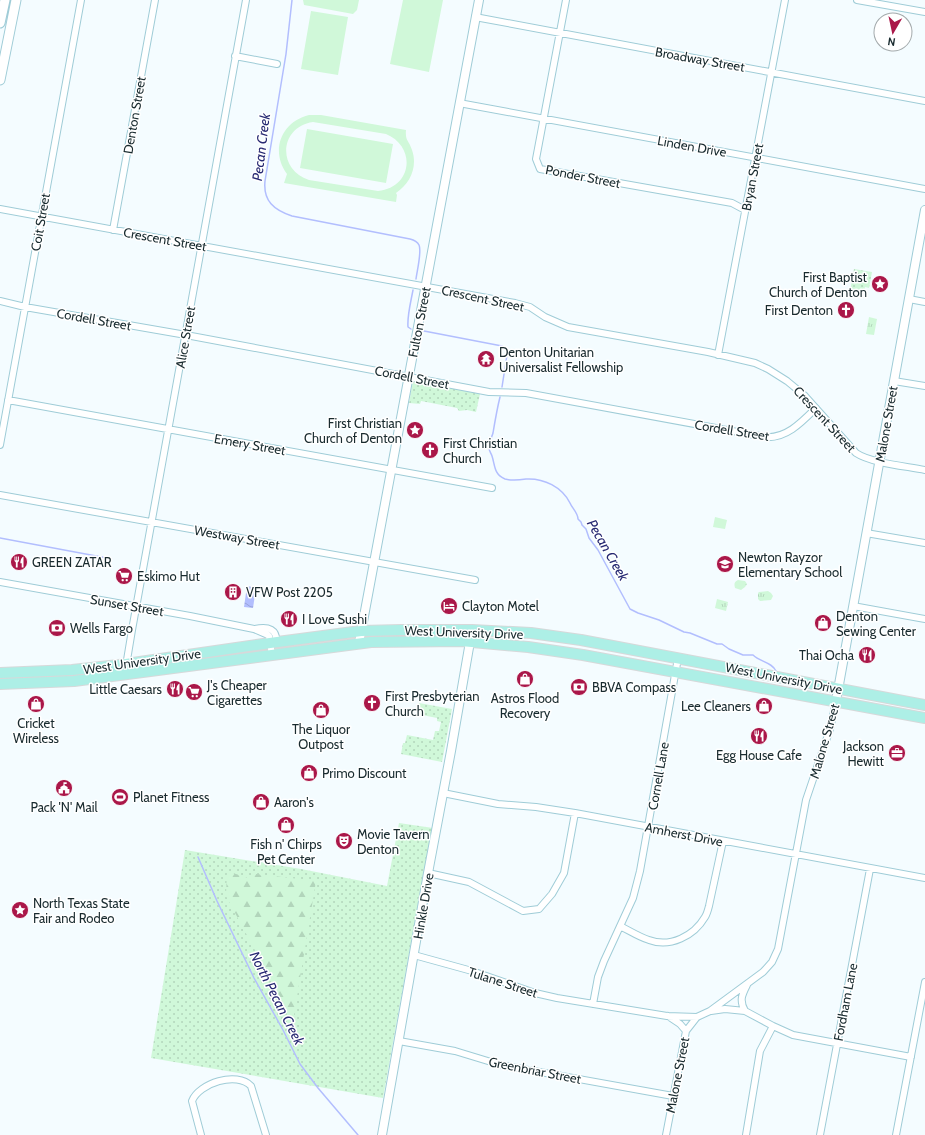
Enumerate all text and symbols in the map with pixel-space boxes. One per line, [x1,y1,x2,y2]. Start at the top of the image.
north arrow [873,12,913,52]
text: N [886,34,896,49]
street label: Broadway Street [654,43,747,75]
street label: Denton Street [119,74,149,155]
water label: Pecan Creek [248,111,274,182]
street label: Linden Drive [656,132,728,160]
street label: Bryan Street [738,141,766,212]
street label: Ponder Street [544,161,622,191]
street label: Coit Street [27,191,53,252]
street label: Crescent Street [122,224,208,254]
place label: First Baptist Church of Denton [769,269,868,300]
place icon: First Baptist Church of Denton [870,274,890,294]
street label: Crescent Street [440,281,526,315]
street label: Fulton Street [404,285,434,358]
church icon: First Denton [836,300,856,320]
place label: First Denton [765,302,833,318]
street label: Alice Street [172,304,198,369]
street label: Cordell Street [56,305,133,334]
place label: Denton Unitarian Universalist Fellowship [499,344,623,375]
temple icon: Denton Unitarian Universalist Fellowship [476,349,496,369]
street label: Cordell Street [374,362,451,392]
street label: Crescent Street [790,383,860,456]
street label: Malone Street [871,384,901,463]
place label: First Christian Church of Denton [304,415,402,446]
street label: Cordell Street [694,416,771,444]
place icon: First Christian Church of Denton [405,420,425,440]
street label: Emery Street [213,430,288,458]
place label: First Christian Church [443,435,517,466]
church icon: First Christian Church [420,440,440,460]
water label: Pecan Creek [583,516,633,585]
street label: Westway Street [193,522,282,552]
place label: Newton Rayzor Elementary School [738,549,842,580]
restaurant icon: GREEN ZATAR [9,552,29,572]
place label: GREEN ZATAR [32,554,112,570]
school or university icon: Newton Rayzor Elementary School [715,554,735,574]
supermarket icon: Eskimo Hut [114,566,134,586]
place label: Eskimo Hut [137,568,200,584]
building icon: VFW Post 2205 [223,582,243,602]
place label: VFW Post 2205 [246,584,333,600]
street label: Sunset Street [89,591,166,619]
hotel icon: Clayton Motel [439,596,459,616]
place label: Clayton Motel [462,598,539,614]
place label: Denton Sewing Center [836,608,917,639]
restaurant icon: I Love Sushi [279,609,299,629]
place label: I Love Sushi [302,611,367,627]
shop icon: Denton Sewing Center [813,613,833,633]
bank icon: Wells Fargo [47,618,67,638]
place label: Wells Fargo [70,620,133,636]
street label: West University Drive [404,622,524,642]
street label: West University Drive [82,645,202,677]
restaurant icon: Thai Ocha [857,645,877,665]
place label: Thai Ocha [799,647,855,663]
street label: West University Drive [724,659,844,697]
shop icon: Astros Flood Recovery [515,669,535,689]
place label: J's Cheaper Cigarettes [206,677,268,708]
bank icon: BBVA Compass [569,677,589,697]
restaurant icon: Little Caesars [165,679,185,699]
place label: BBVA Compass [592,679,677,695]
place label: Little Caesars [89,681,163,697]
supermarket icon: J's Cheaper Cigarettes [184,682,204,702]
place label: First Presbyterian Church [385,688,480,719]
place label: Astros Flood Recovery [491,690,559,721]
church icon: First Presbyterian Church [362,693,382,713]
shop icon: Cricket Wireless [26,694,46,714]
shop icon: Lee Cleaners [754,696,774,716]
place label: Lee Cleaners [681,698,752,714]
shop icon: The Liquor Outpost [311,700,331,720]
street label: Malone Street [806,701,842,780]
place label: Cricket Wireless [13,715,60,746]
place label: The Liquor Outpost [292,721,351,752]
restaurant icon: Egg House Cafe [749,726,769,746]
place label: Jackson Hewitt [842,738,885,769]
street label: Cornell Lane [644,740,672,811]
office icon: Jackson Hewitt [887,743,907,763]
place label: Egg House Cafe [716,747,802,763]
shop icon: Primo Discount [299,763,319,783]
place label: Primo Discount [322,765,407,781]
public building icon: Pack 'N' Mail [54,778,74,798]
sports icon: Planet Fitness [110,787,130,807]
place label: Planet Fitness [133,789,210,805]
shop icon: Aaron's [251,792,271,812]
place label: Aaron's [274,794,314,810]
place label: Pack 'N' Mail [30,799,98,815]
shop icon: Fish n' Chirps Pet Center [276,815,296,835]
street label: Amherst Drive [644,819,725,849]
place label: Movie Tavern Denton [357,826,430,857]
theatre icon: Movie Tavern Denton [334,831,354,851]
place label: Fish n' Chirps Pet Center [250,836,322,867]
street label: Hinkle Drive [409,871,437,940]
place label: North Texas State Fair and Rodeo [33,895,130,926]
place icon: North Texas State Fair and Rodeo [10,900,30,920]
water label: North Pecan Creek [246,948,309,1049]
street label: Fordham Lane [830,961,860,1042]
street label: Tulane Street [466,963,540,1001]
street label: Malone Street [662,1035,692,1114]
street label: Greenbriar Street [487,1053,583,1087]

